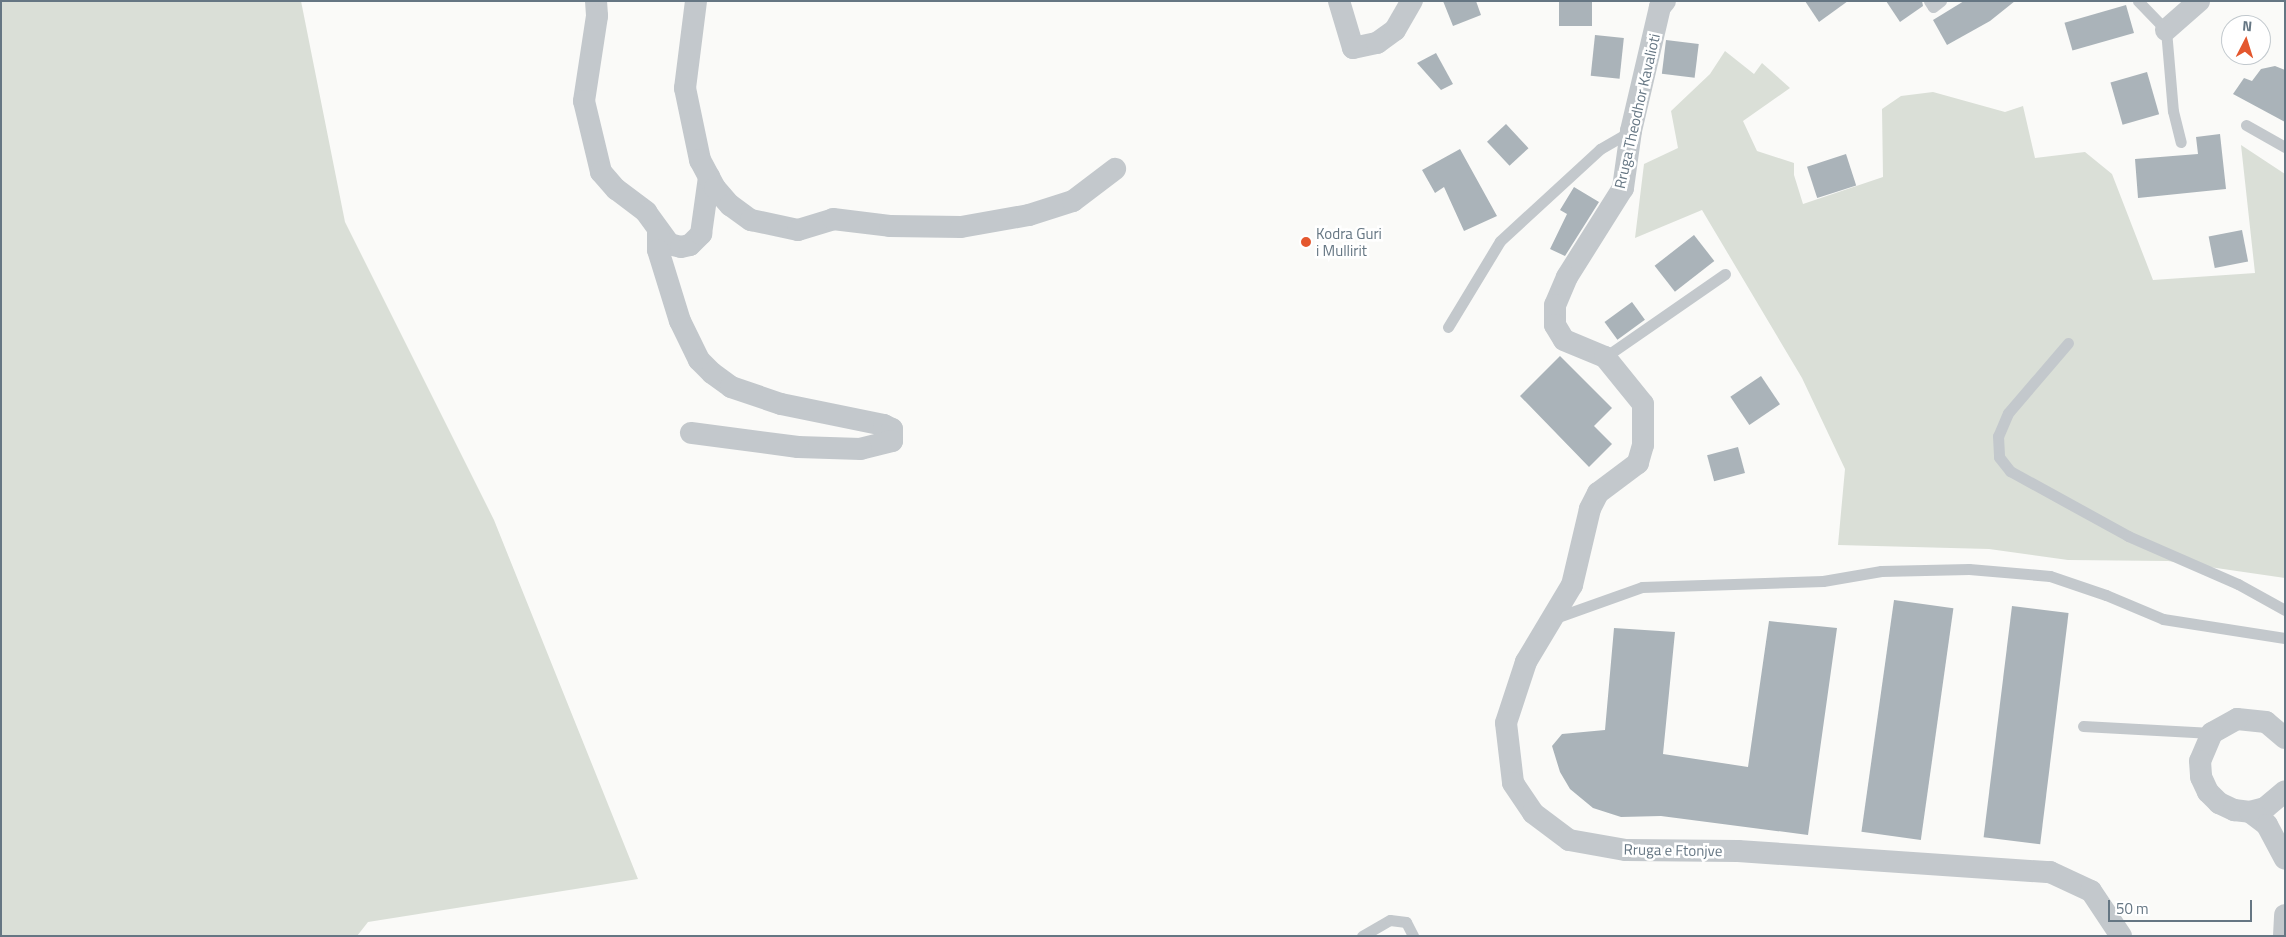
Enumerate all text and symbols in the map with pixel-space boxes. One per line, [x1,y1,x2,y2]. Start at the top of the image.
north arrow [2221,15,2271,65]
text: N [2242,15,2253,36]
street label: Rruga Theodhor Kavalioti [1610,32,1664,190]
place label: Kodra Guri i Mullirit [1316,224,1382,259]
marker: Kodra Guri i Mullirit [1300,236,1312,248]
street label: Rruga e Ftonjve [1623,840,1723,860]
scale bar [2111,890,2255,922]
text: 50 m [2116,897,2149,920]

